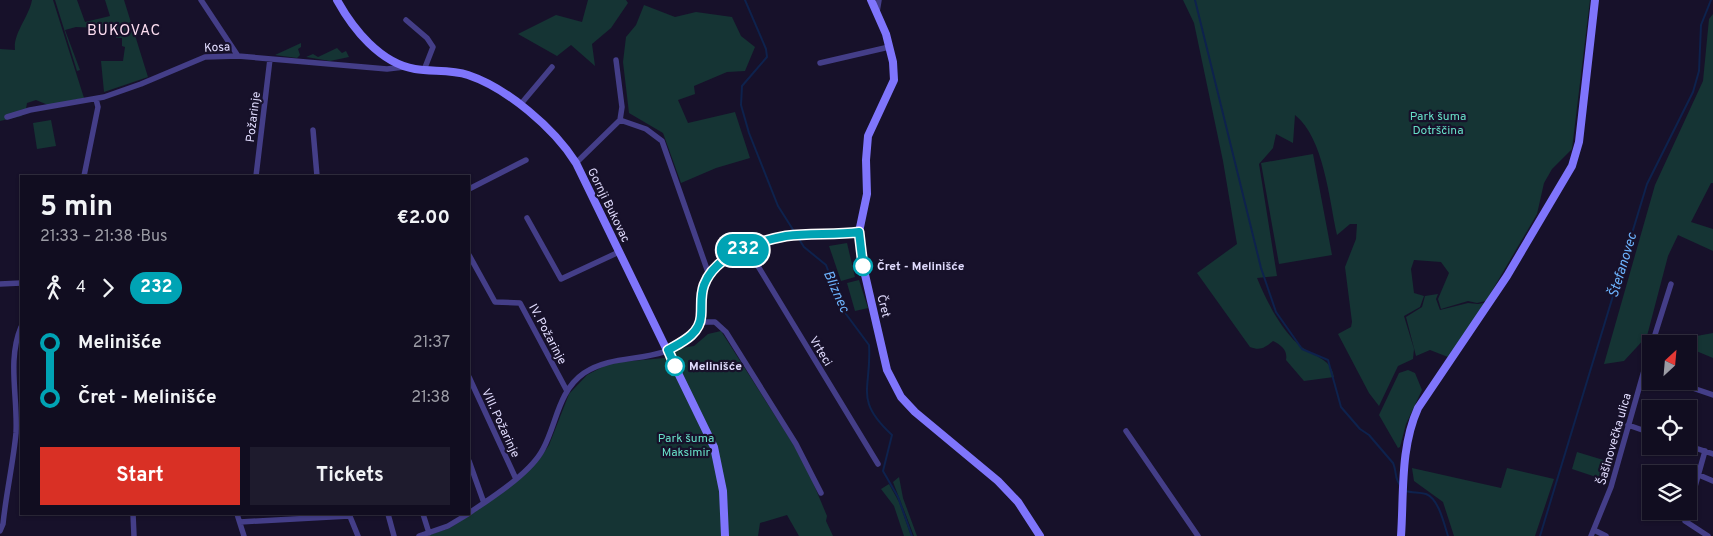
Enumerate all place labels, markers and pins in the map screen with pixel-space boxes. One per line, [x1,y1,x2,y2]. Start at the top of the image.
marker: Čret - Melinišće [853,256,873,276]
place label: Čret - Melinišće [877,259,965,275]
marker: Melinišće [665,356,685,376]
place label: Melinišće [689,359,742,375]

